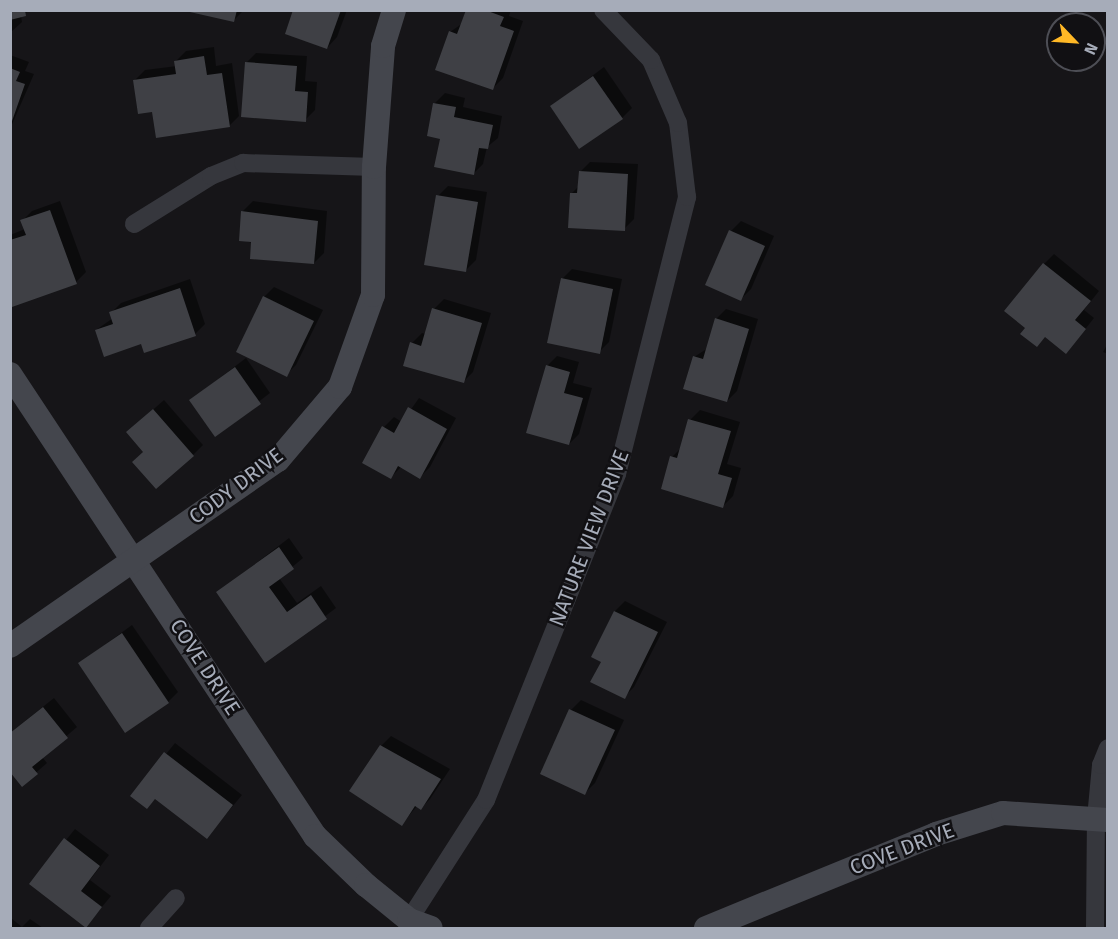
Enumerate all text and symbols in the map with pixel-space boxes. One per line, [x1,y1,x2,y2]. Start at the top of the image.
north arrow [1046,12,1106,72]
text: N [1080,40,1102,58]
street label: CODY DRIVE [184,442,288,530]
street label: NATURE VIEW DRIVE [544,446,634,630]
street label: COVE DRIVE [165,614,245,720]
street label: COVE DRIVE [846,818,958,880]

